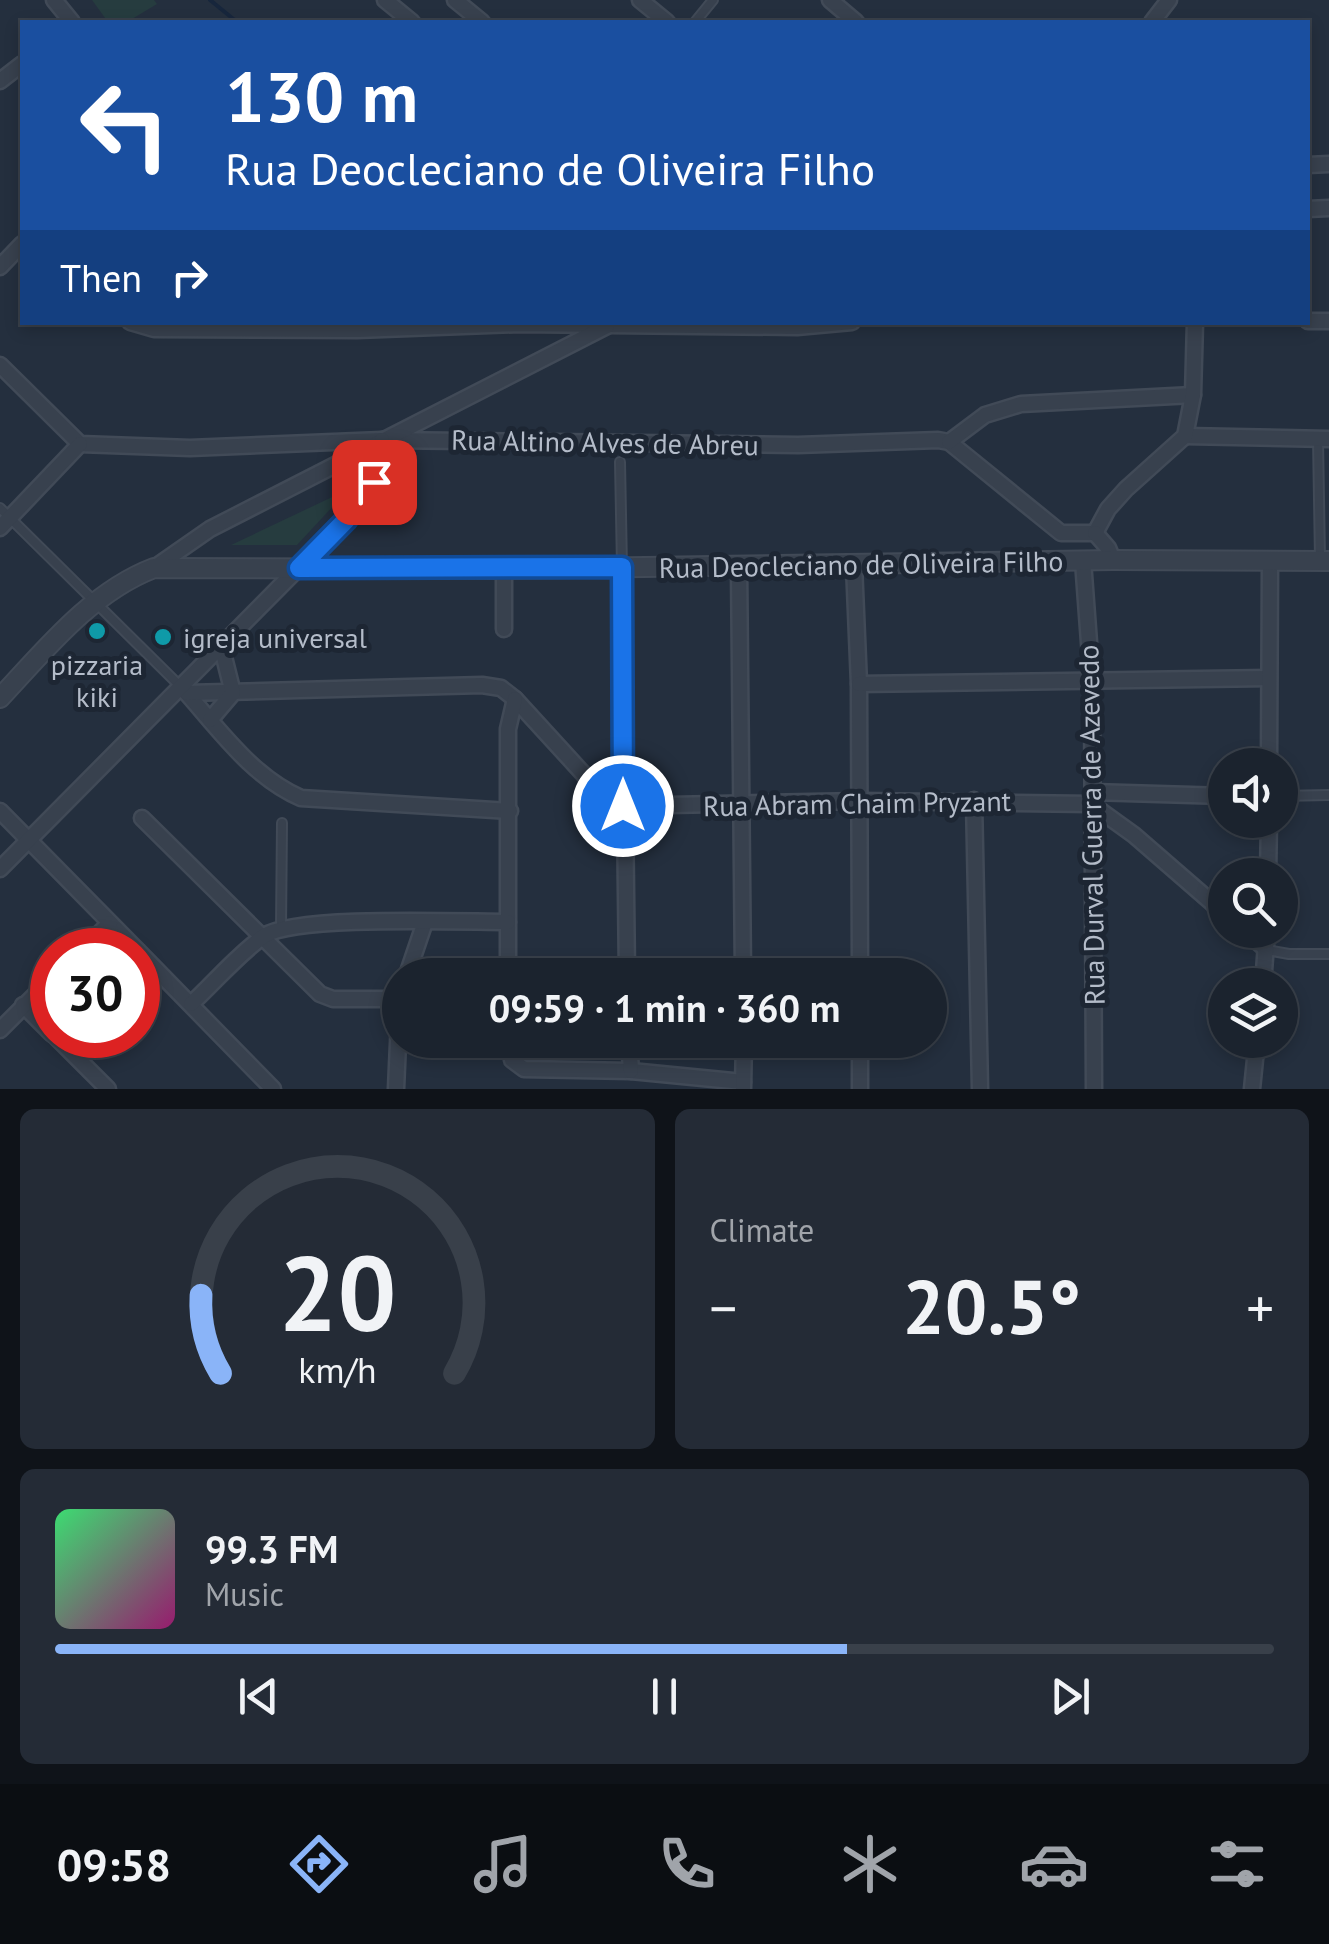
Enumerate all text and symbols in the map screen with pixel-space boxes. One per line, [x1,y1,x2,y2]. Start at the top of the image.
text: 130 m [225,51,418,141]
icon: left [60,60,190,190]
text: Rua Deocleciano de Oliveira Filho [225,139,875,197]
icon: right [162,250,217,305]
text: Then [60,253,142,302]
street label: Rua Altino Alves de Abreu [451,421,759,463]
pin [332,440,417,525]
icon: arrive [347,455,402,510]
street label: Rua Deocleciano de Oliveira Filho [658,542,1064,586]
place label: igreja universal [183,619,367,656]
marker: pizzaria kiki [86,620,108,642]
marker: igreja universal [152,626,174,648]
street label: Rua Durval Guerra de Azevedo [1069,644,1113,1006]
place label: pizzaria kiki [51,646,143,715]
map controls [1208,748,1298,1058]
button: sound [1208,748,1298,838]
position arrow [571,754,675,858]
street label: Rua Abram Chaim Pryzant [703,782,1012,824]
button: search [1208,858,1298,948]
speed limit sign: 30 [30,928,160,1058]
button: layers [1208,968,1298,1058]
text: 09:59 · 1 min · 360 m [489,983,840,1032]
text: Climate [710,1209,814,1251]
text: 20 [278,1225,396,1360]
text: 20.5° [902,1258,1081,1355]
text: − [710,1272,737,1343]
text: + [1246,1272,1274,1343]
text: km/h [298,1347,376,1393]
text: 99.3 FM [205,1524,338,1573]
text: Music [205,1573,284,1615]
icon: previous [231,1669,286,1724]
icon: pause [637,1669,692,1724]
icon: next [1043,1669,1098,1724]
icon: directions [284,1829,354,1899]
icon: music [468,1829,538,1899]
icon: phone [652,1829,722,1899]
icon: climate [835,1829,905,1899]
icon: car [1019,1829,1089,1899]
icon: filters [1202,1829,1272,1899]
text: 09:58 [57,1835,171,1893]

